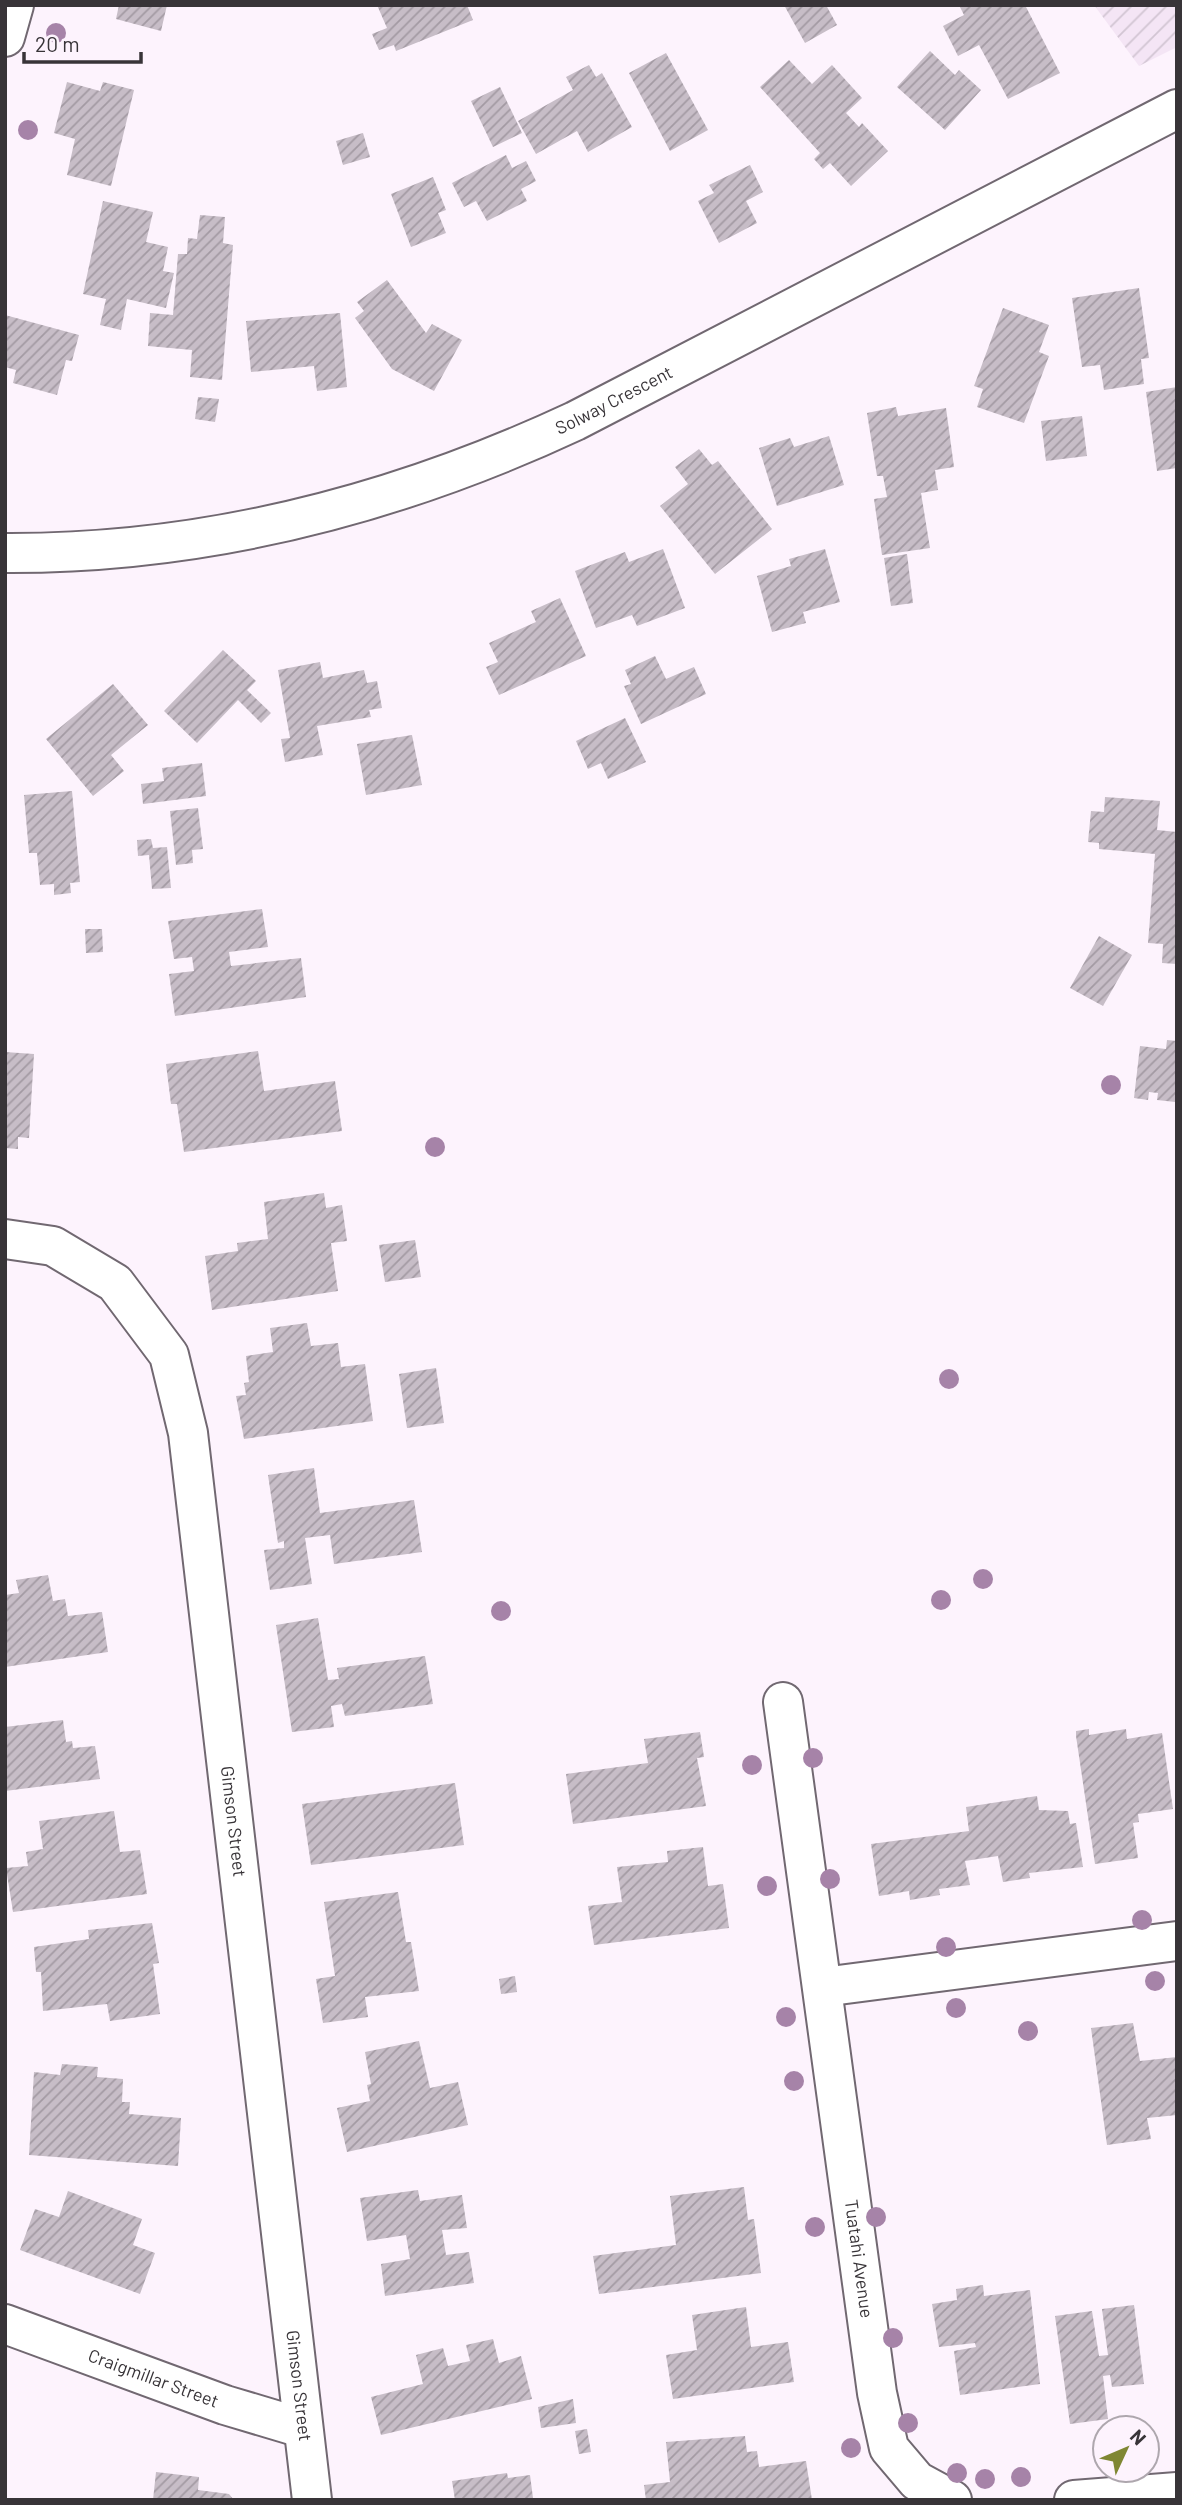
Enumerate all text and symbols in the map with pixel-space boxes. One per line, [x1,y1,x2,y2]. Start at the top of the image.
scale bar [24,21,142,65]
text: 20 m [35,31,80,56]
street label: Solway Crescent [551,360,676,439]
street label: Gimson Street [217,1765,251,1878]
street label: Tuatahi Avenue [841,2198,879,2319]
street label: Gimson Street [282,2329,317,2442]
street label: Craigmillar Street [85,2344,222,2412]
north arrow [1091,2414,1161,2484]
text: N [1126,2424,1151,2449]

